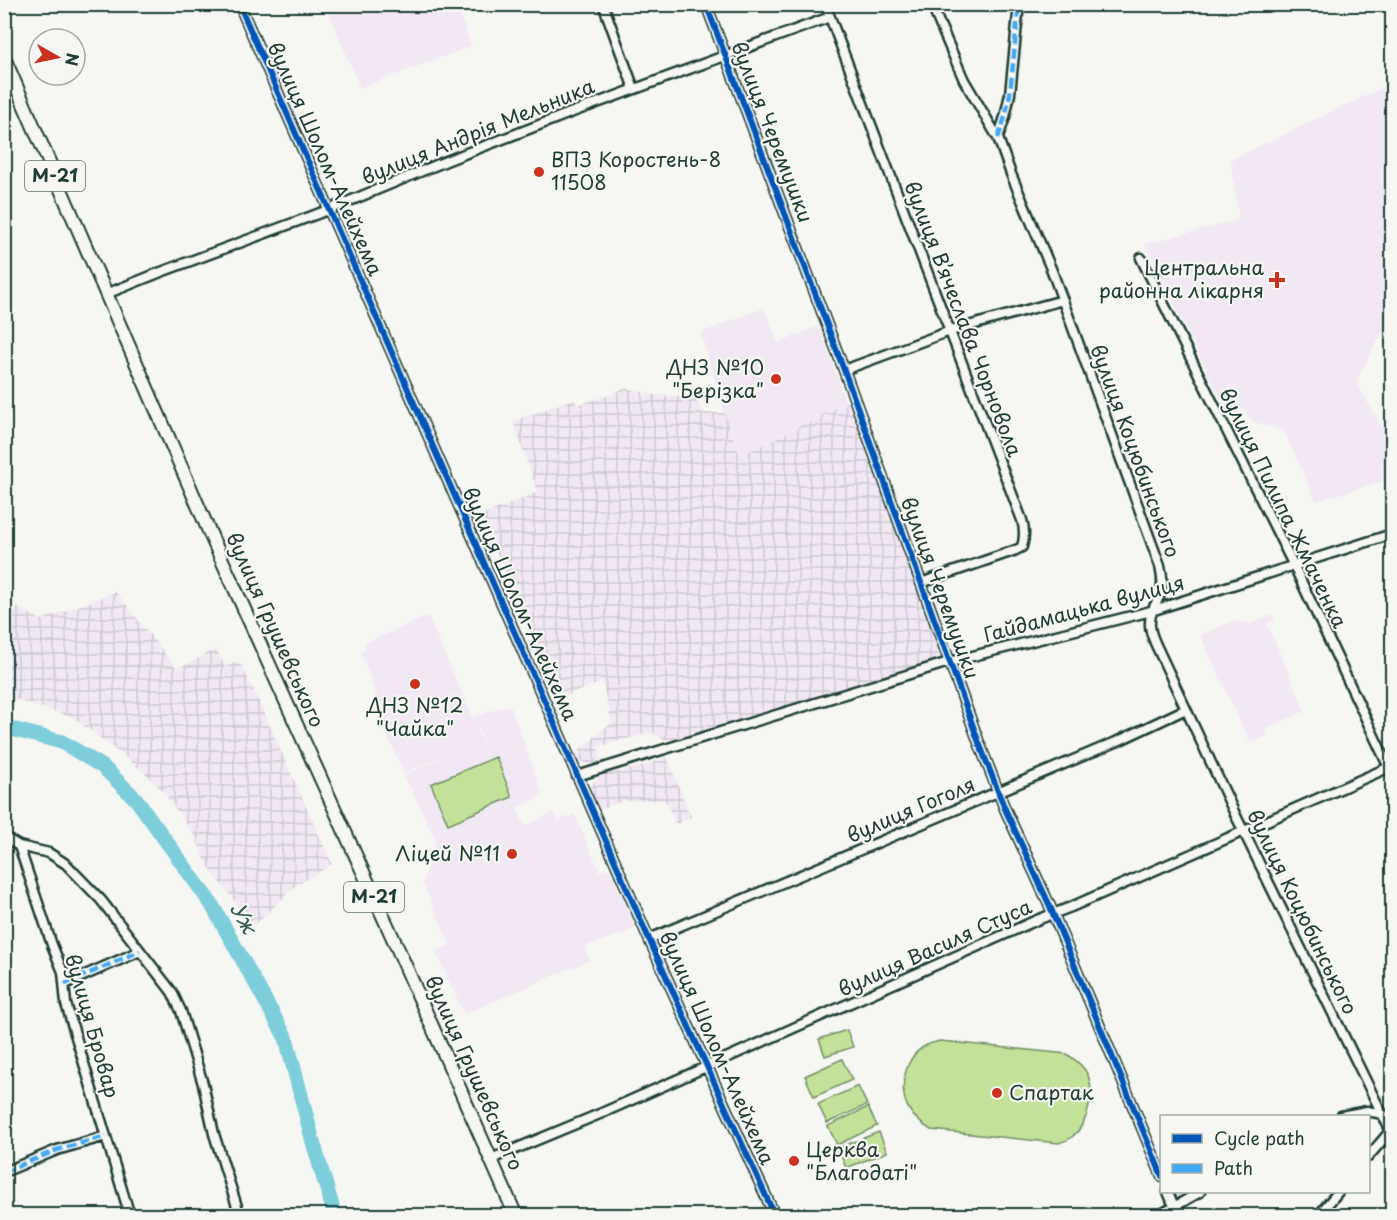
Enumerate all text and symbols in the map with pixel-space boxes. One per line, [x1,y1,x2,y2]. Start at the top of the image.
north arrow [27,27,87,87]
street label: вулиця Шолом-Алейхема [261,37,391,281]
street label: вулиця Черемушки [725,37,821,227]
text: N [60,51,86,68]
street label: вулиця Андрія Мельника [357,70,599,192]
place label: ВПЗ Коростень-8 11508 [551,144,721,197]
road number: М-21 [25,161,85,191]
marker: ВПЗ Коростень-8 11508 [532,165,546,179]
street label: вулиця Вʼячеслава Чорновола [897,177,1031,461]
place label: Центральна районна лікарня [1099,252,1265,305]
marker: Центральна районна лікарня [1268,271,1286,289]
street label: вулиця Коцюбинського [1083,340,1189,562]
place label: ДНЗ №10 "Берізка" [666,352,764,405]
marker: ДНЗ №10 "Берізка" [769,372,783,386]
street label: вулиця Пилипа Жмаченка [1213,382,1356,633]
street label: вулиця Шолом-Алейхема [456,482,586,726]
street label: вулиця Черемушки [894,492,988,683]
street label: вулиця Грушевського [219,527,332,732]
street label: Гайдамацька вулиця [980,567,1188,649]
marker: ДНЗ №12 "Чайка" [408,677,422,691]
place label: ДНЗ №12 "Чайка" [366,690,463,743]
street label: вулиця Гоголя [842,769,979,850]
street label: вулиця Коцюбинського [1240,804,1366,1019]
place label: Ліцей №11 [395,838,500,868]
marker: Ліцей №11 [505,847,519,861]
road number: М-21 [344,882,404,912]
street label: вулиця Василя Стуса [833,891,1037,1003]
water label: Уж [223,896,268,941]
street label: вулиця Шолом-Алейхема [653,926,783,1170]
street label: вулиця Бровар [58,950,128,1101]
street label: вулиця Грушевського [418,970,531,1175]
place label: Спартак [1009,1077,1094,1107]
marker: Спартак [990,1086,1004,1100]
legend [1160,1115,1370,1193]
text: Cycle path [1214,1124,1305,1151]
place label: Церква "Благодаті" [806,1134,917,1187]
marker: Церква "Благодаті" [787,1154,801,1168]
text: Path [1214,1154,1253,1181]

